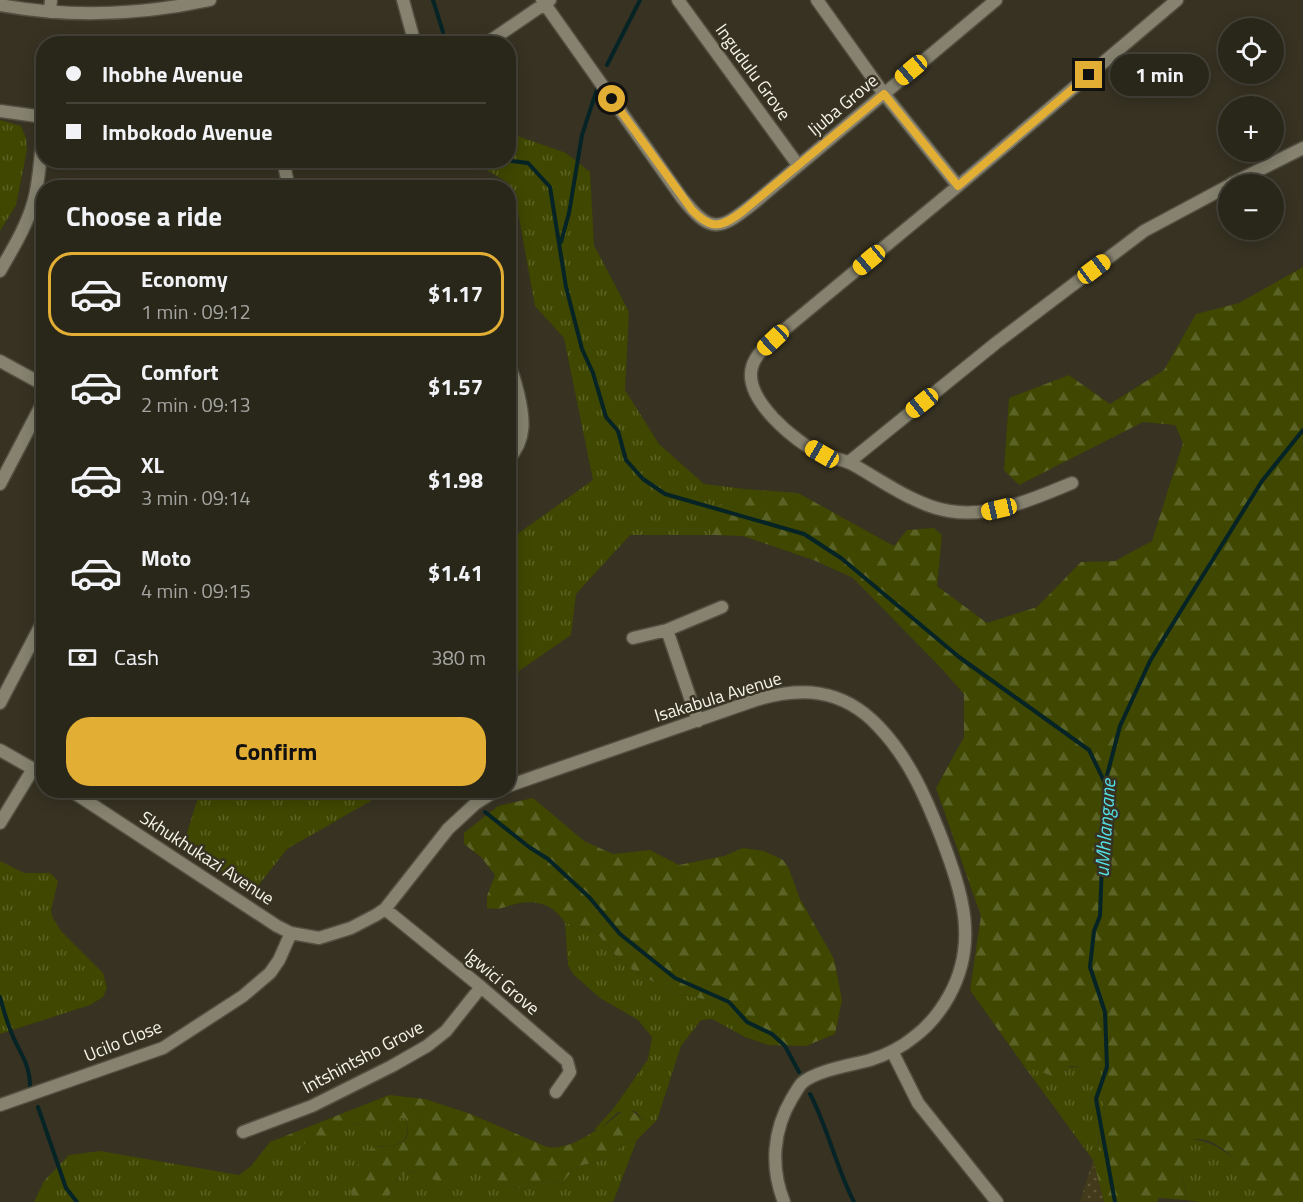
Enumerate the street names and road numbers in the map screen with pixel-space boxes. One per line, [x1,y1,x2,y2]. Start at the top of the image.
street label: Ingudulu Grove [709,18,798,126]
street label: Ijuba Grove [802,67,884,142]
street label: Isakabula Avenue [651,664,785,729]
street label: Skhukhukazi Avenue [135,804,280,911]
street label: Igwici Grove [459,942,546,1021]
street label: Ucilo Close [80,1013,166,1068]
street label: Intshintsho Grove [297,1013,428,1100]

